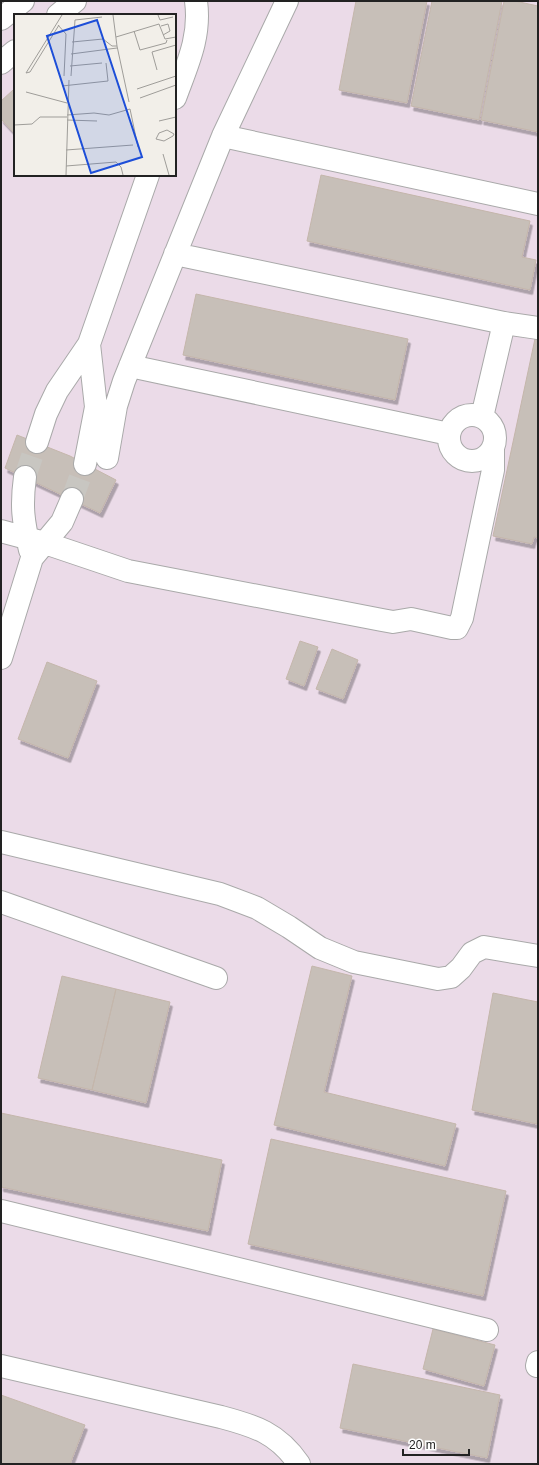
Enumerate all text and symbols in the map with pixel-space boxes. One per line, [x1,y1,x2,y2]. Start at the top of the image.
inset map [14,14,176,176]
scale bar [403,1431,469,1457]
text: 20 m [409,1438,436,1452]

